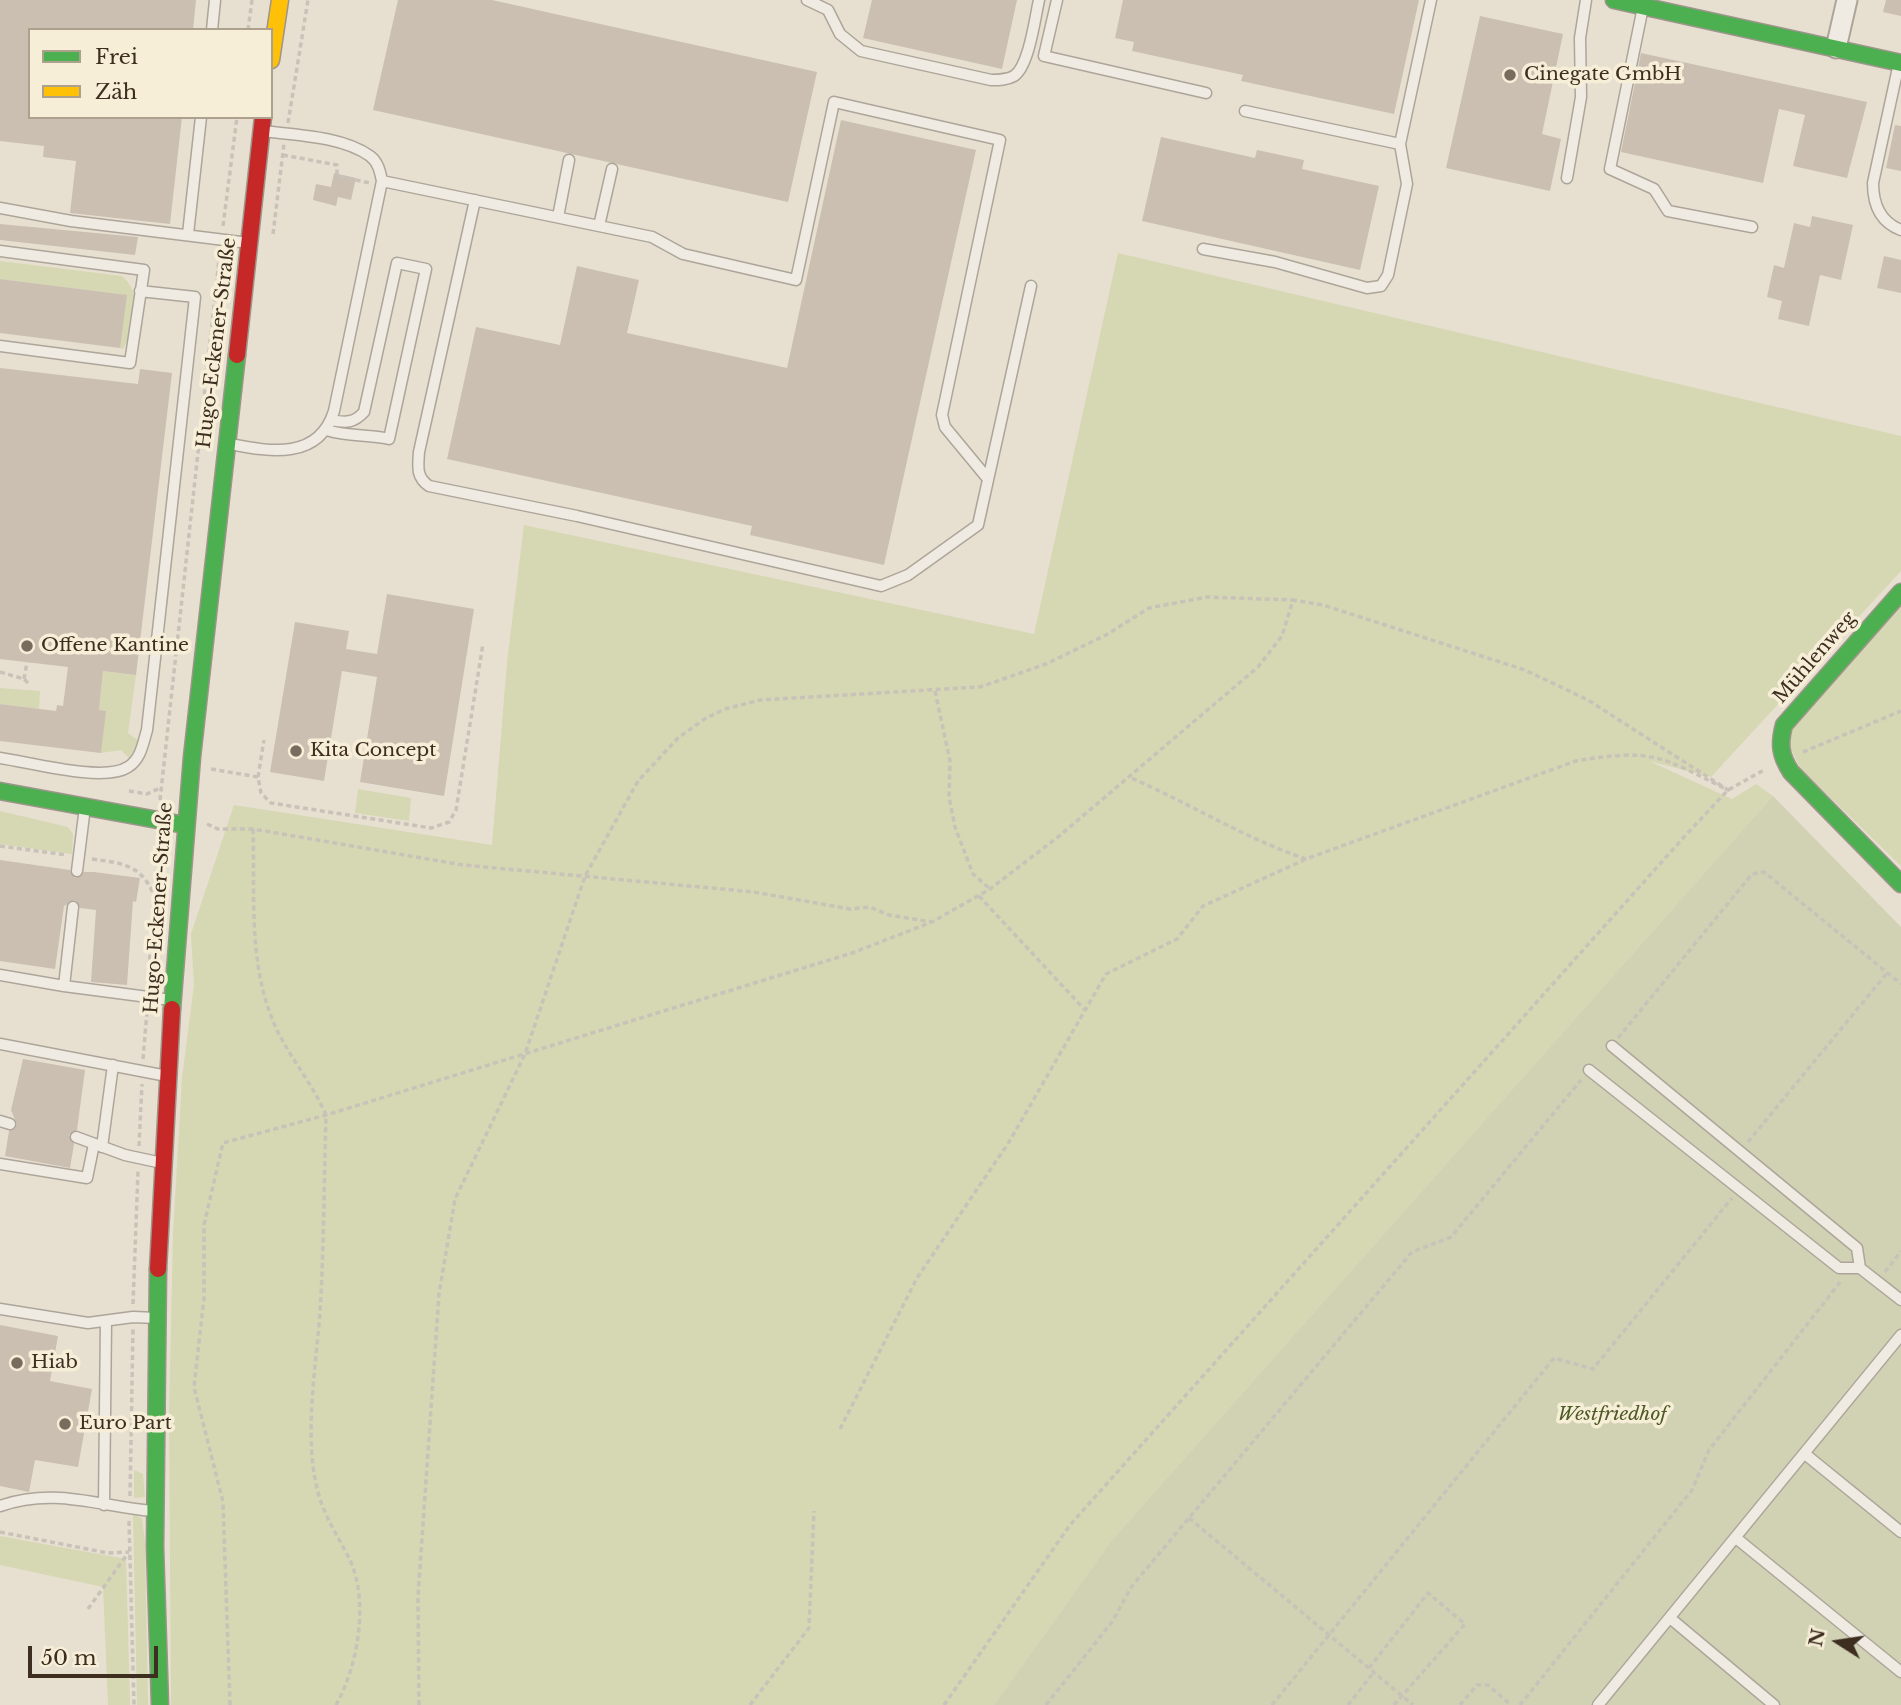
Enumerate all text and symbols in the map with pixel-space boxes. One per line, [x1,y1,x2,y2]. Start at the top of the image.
legend [28,28,273,119]
text: Frei [95,44,138,70]
place label: Cinegate GmbH [1524,64,1682,86]
marker: Cinegate GmbH [1502,67,1518,83]
text: Zäh [95,79,137,105]
street label: Hugo-Eckener-Straße [193,236,241,450]
street label: Mühlenweg [1769,607,1861,709]
place label: Offene Kantine [41,635,189,657]
marker: Offene Kantine [19,638,35,654]
place label: Kita Concept [310,740,436,762]
marker: Kita Concept [288,743,304,759]
street label: Hugo-Eckener-Straße [140,801,178,1015]
place label: Hiab [31,1352,78,1374]
marker: Hiab [9,1355,25,1371]
park label: Westfriedhof [1557,1404,1667,1426]
place label: Euro Part [79,1413,172,1435]
marker: Euro Part [57,1416,73,1432]
north arrow [1803,1607,1873,1677]
text: N [1804,1626,1830,1649]
scale bar [32,1632,161,1676]
text: 50 m [41,1645,96,1671]

